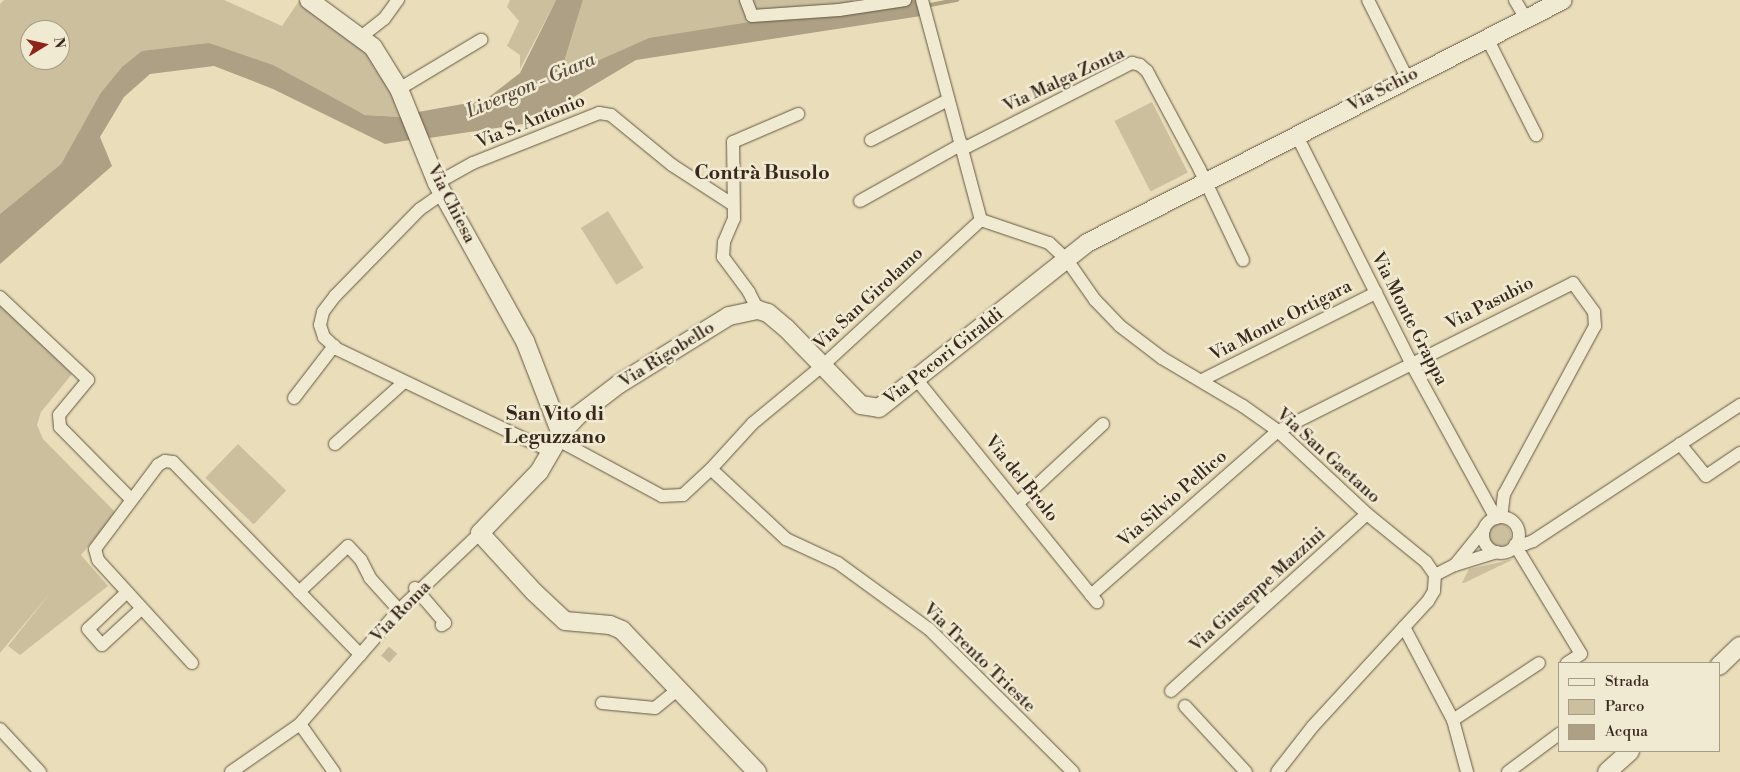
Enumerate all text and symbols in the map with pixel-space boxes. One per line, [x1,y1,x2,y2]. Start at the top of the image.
north arrow [20,20,70,70]
text: N [49,36,69,50]
street label: Via Malga Zonta [1000,42,1128,118]
water label: Livergon - Giara [463,49,599,123]
street label: Via Schio [1344,63,1422,117]
street label: Via S. Antonio [474,90,588,154]
street label: Via Chiesa [422,161,480,247]
district label: Contrà Busolo [694,161,830,185]
street label: Via San Girolamo [810,243,928,355]
street label: Via Monte Grappa [1366,249,1452,389]
street label: Via Pasubio [1443,273,1537,335]
street label: Via Monte Ortigara [1206,276,1356,366]
street label: Via Pecori Giraldi [880,304,1008,410]
street label: Via Rigobello [615,317,719,393]
district label: San Vito di Leguzzano [504,402,606,449]
street label: Via San Gaetano [1272,404,1384,508]
street label: Via del Brolo [980,432,1062,526]
street label: Via Silvio Pellico [1114,446,1232,552]
street label: Via Giuseppe Mazzini [1186,523,1330,657]
street label: Via Roma [366,576,436,648]
street label: Via Trento Trieste [918,599,1040,717]
legend [1558,662,1720,752]
text: Strada [1605,672,1649,691]
text: Parco [1605,697,1644,716]
text: Acqua [1605,722,1648,741]

